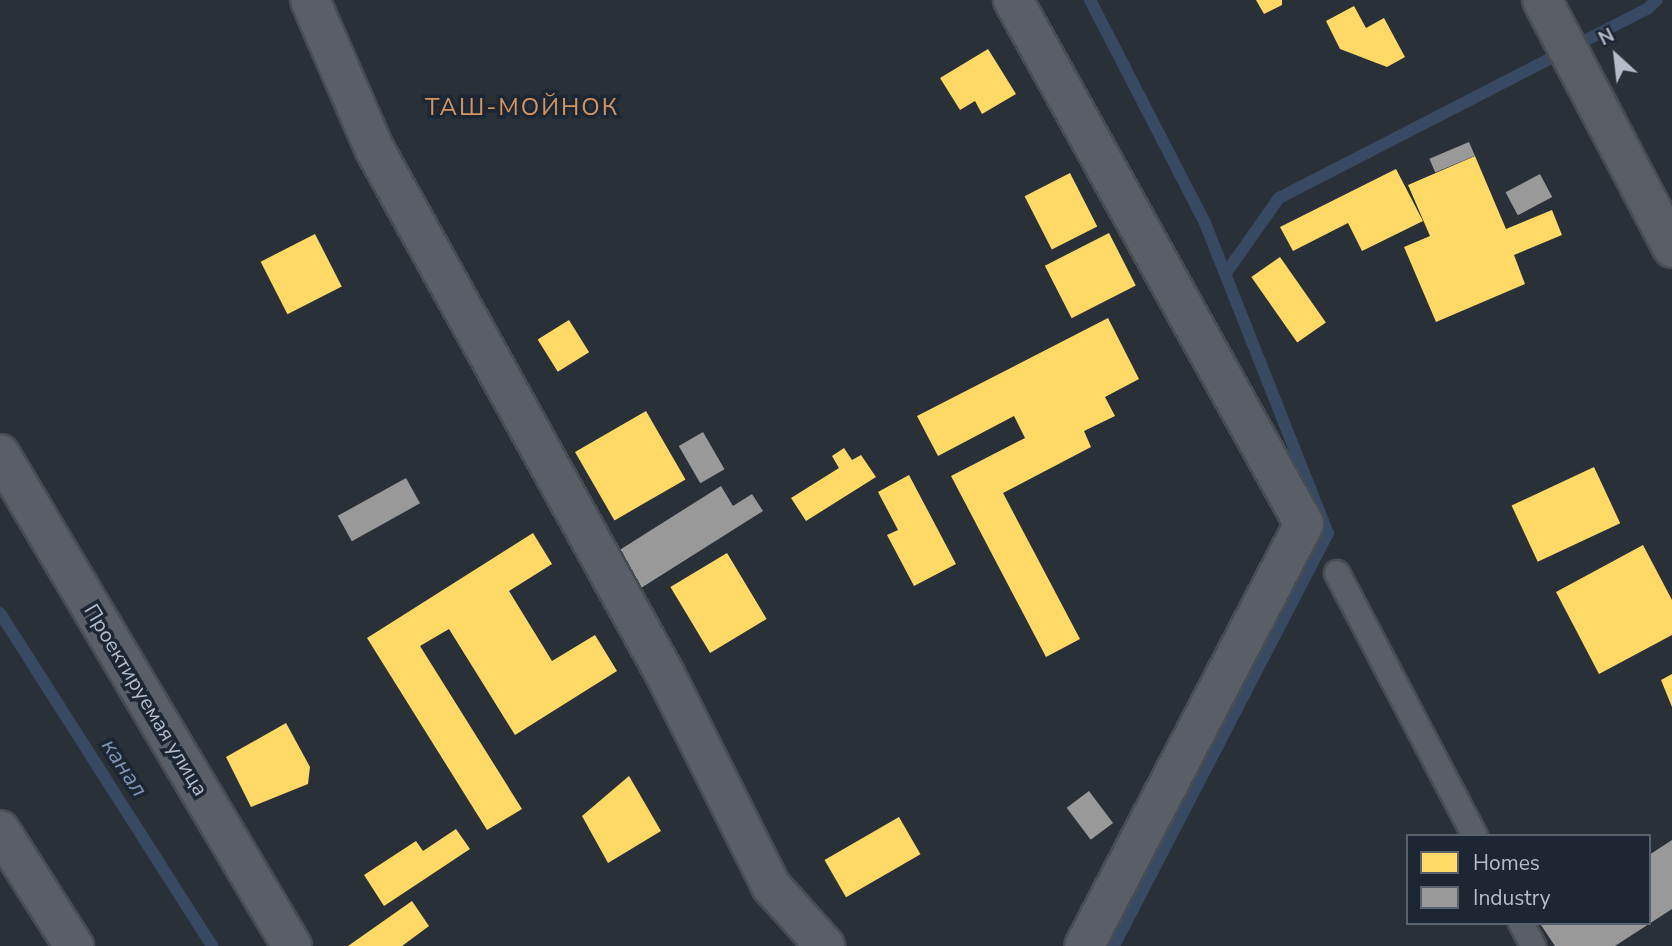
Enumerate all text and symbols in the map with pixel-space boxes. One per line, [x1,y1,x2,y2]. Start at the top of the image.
north arrow [1581,21,1651,91]
text: N [1594,22,1619,52]
district label: ТАШ-МОЙНОК [426,94,618,122]
street label: Проектируемая улица [79,600,213,800]
water label: канал [95,734,153,802]
legend [1406,834,1651,925]
text: Homes [1473,849,1540,877]
text: Industry [1473,884,1551,912]

